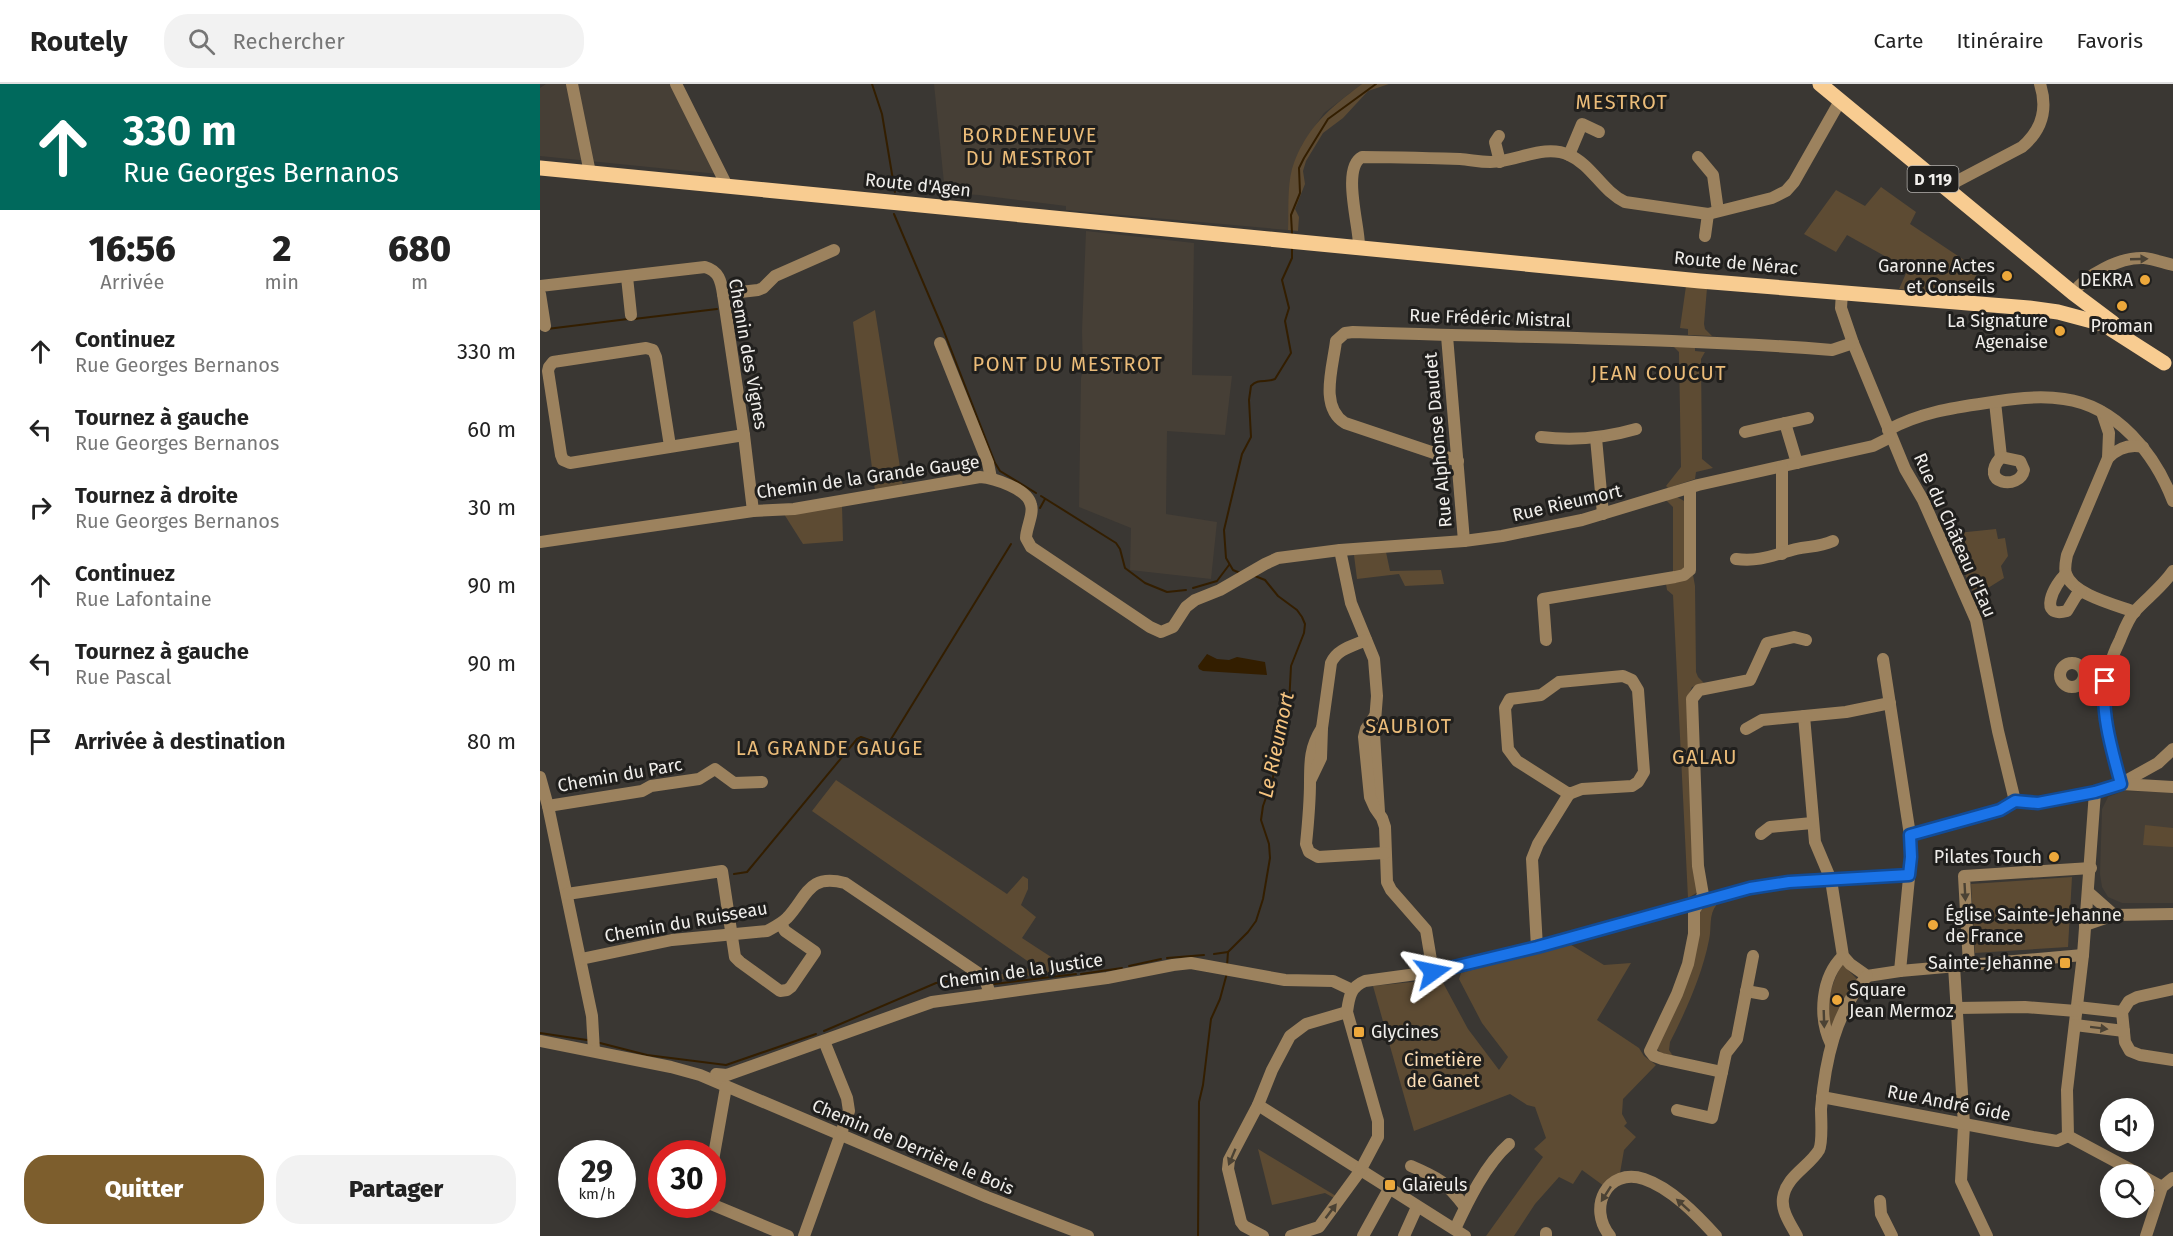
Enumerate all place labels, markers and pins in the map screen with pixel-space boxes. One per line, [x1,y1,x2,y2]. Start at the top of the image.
place label: Garonne Actes et Conseils [1878,255,1995,298]
marker: Garonne Actes et Conseils [2000,269,2014,283]
place label: DEKRA [2080,269,2134,291]
marker: DEKRA [2138,273,2152,287]
marker: Proman [2115,299,2129,313]
place label: La Signature Agenaise [1947,310,2048,353]
place label: Proman [2091,315,2153,337]
marker: La Signature Agenaise [2053,324,2067,338]
pin [2079,655,2130,706]
place label: Pilates Touch [1934,846,2042,868]
marker: Pilates Touch [2047,850,2061,864]
place label: Église Sainte-Jehanne de France [1945,903,2122,947]
marker: Église Sainte-Jehanne de France [1926,918,1940,932]
place label: Sainte-Jehanne [1928,952,2053,974]
marker: Sainte-Jehanne [2058,956,2072,970]
place label: Square Jean Mermoz [1849,979,1954,1022]
marker: Square Jean Mermoz [1830,993,1844,1007]
place label: Glycines [1371,1021,1439,1043]
marker: Glycines [1352,1025,1366,1039]
place label: Glaïeuls [1402,1174,1467,1196]
marker: Glaïeuls [1383,1178,1397,1192]

